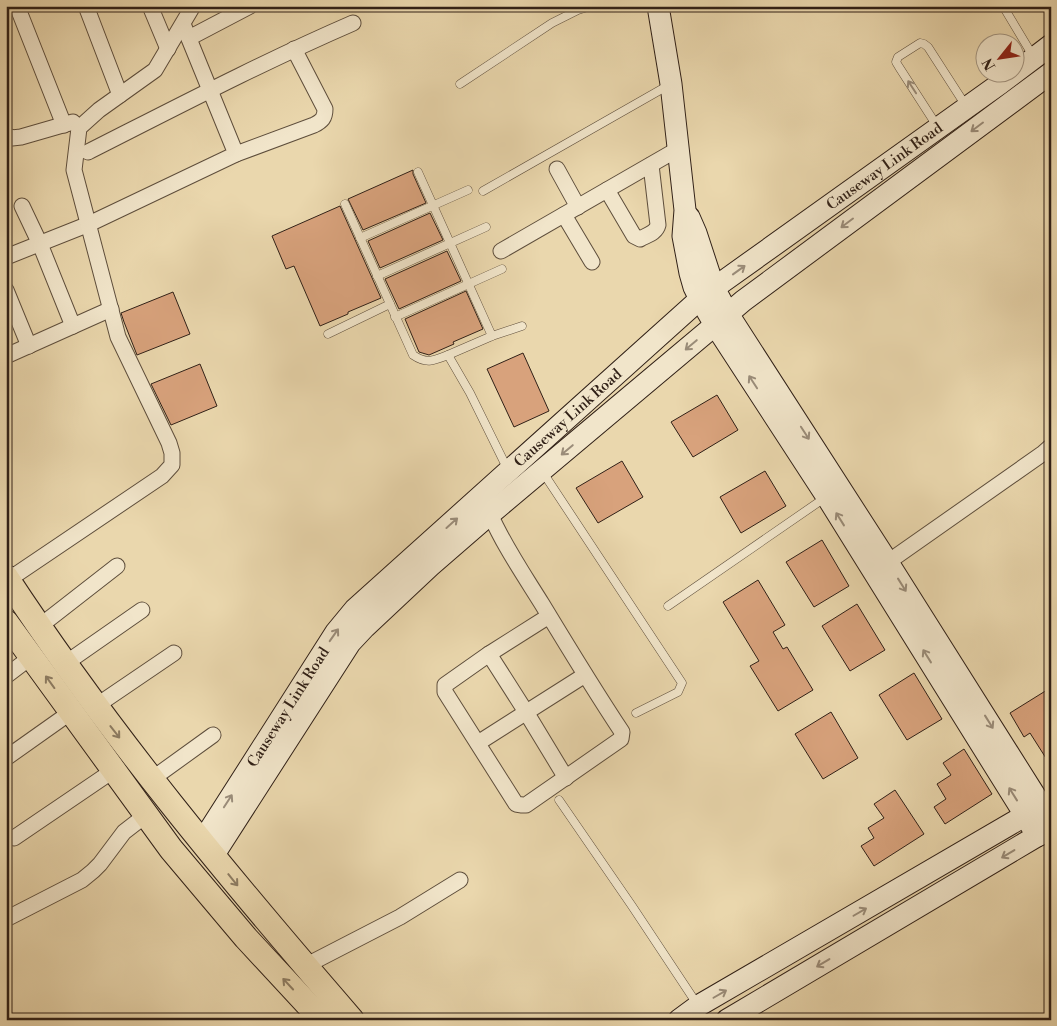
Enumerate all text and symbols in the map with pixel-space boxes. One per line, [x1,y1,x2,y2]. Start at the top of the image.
north arrow [974,32,1024,82]
text: N [979,55,1000,73]
one-way arrow [906,80,917,94]
street label: Causeway Link Road [823,118,947,214]
one-way arrow [971,121,984,132]
one-way arrow [841,218,854,229]
one-way arrow [732,265,746,275]
one-way arrow [685,339,698,351]
street label: Causeway Link Road [510,364,626,471]
one-way arrow [747,375,758,389]
one-way arrow [800,426,810,440]
one-way arrow [560,444,573,455]
one-way arrow [835,512,845,526]
one-way arrow [445,517,458,529]
one-way arrow [897,577,907,591]
one-way arrow [329,628,339,642]
street label: Causeway Link Road [243,643,334,771]
one-way arrow [921,650,931,664]
one-way arrow [45,675,55,689]
one-way arrow [984,715,994,729]
one-way arrow [110,725,121,738]
one-way arrow [1007,788,1017,802]
one-way arrow [222,794,233,808]
one-way arrow [1002,849,1016,859]
one-way arrow [227,873,238,886]
one-way arrow [852,906,866,916]
one-way arrow [817,958,831,968]
one-way arrow [282,978,294,990]
one-way arrow [712,988,726,998]

